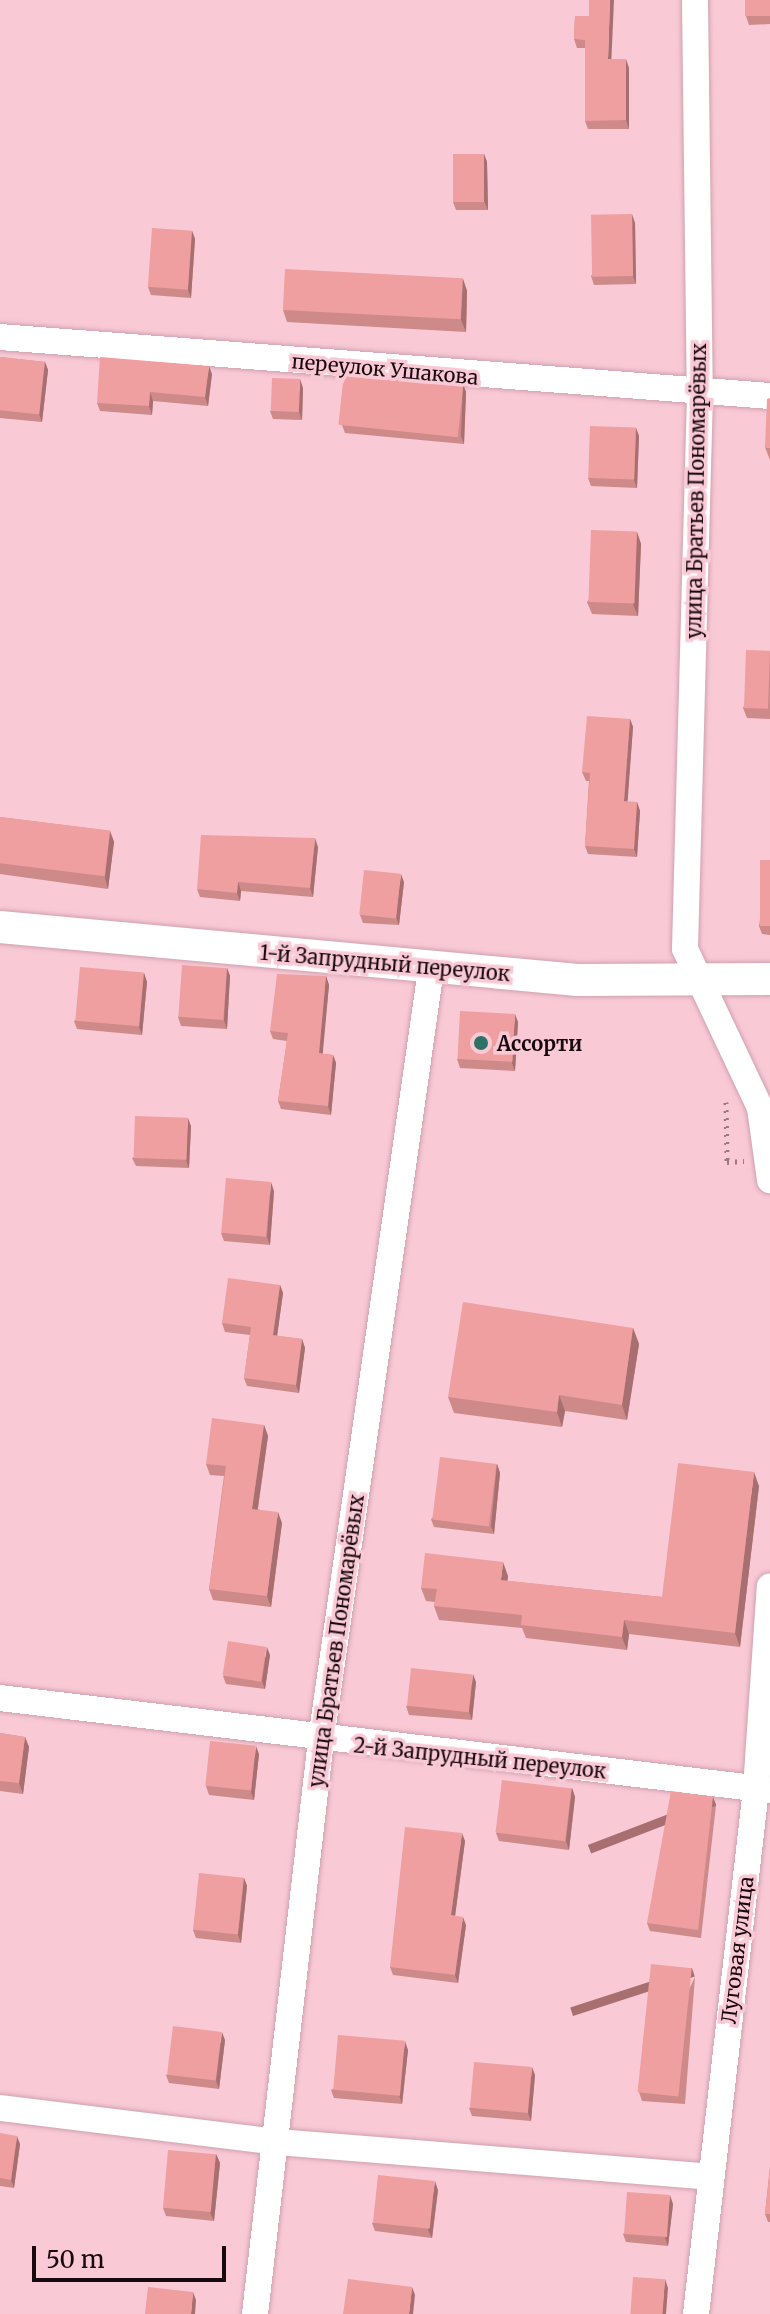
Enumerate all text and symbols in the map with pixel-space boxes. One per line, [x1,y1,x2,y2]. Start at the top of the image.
street label: улица Братьев Пономарёвых [681,343,711,639]
street label: переулок Ушакова [291,349,479,389]
street label: 1-й Запрудный переулок [259,940,511,986]
place label: Ассорти [497,1031,582,1055]
marker: Ассорти [472,1034,490,1052]
street label: улица Братьев Пономарёвых [304,1493,368,1789]
street label: 2-й Запрудный переулок [352,1733,608,1783]
street label: Луговая улица [716,1875,758,2025]
scale bar [36,2230,230,2280]
text: 50 m [46,2244,105,2275]

